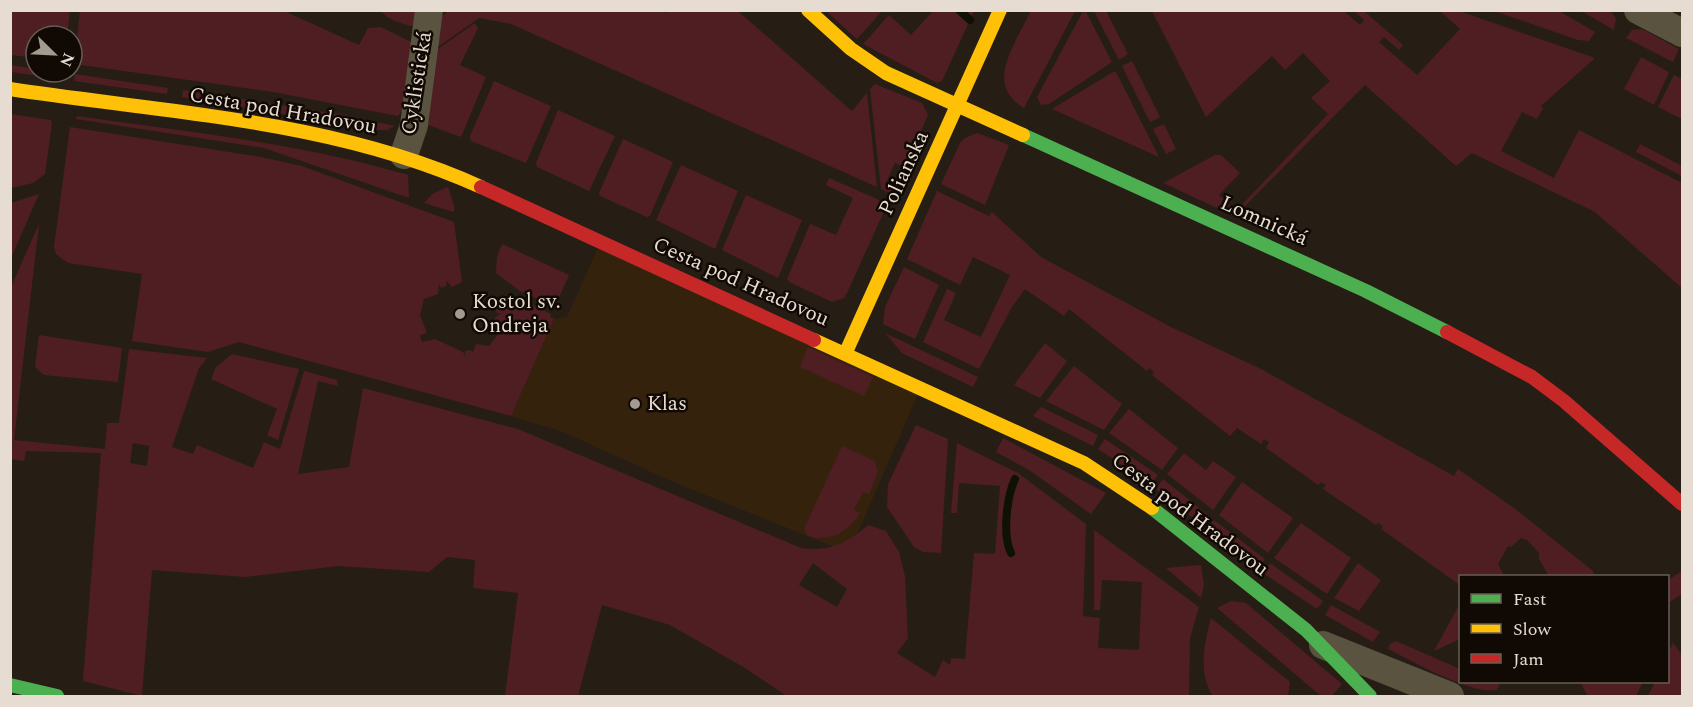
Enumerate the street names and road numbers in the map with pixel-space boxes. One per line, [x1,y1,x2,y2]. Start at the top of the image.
street label: Cyklistická [393,28,441,137]
street label: Cesta pod Hradovou [187,79,379,143]
street label: Polianska [870,125,938,221]
street label: Lomnická [1215,187,1314,255]
street label: Cesta pod Hradovou [648,229,834,335]
street label: Cesta pod Hradovou [1105,445,1276,585]

